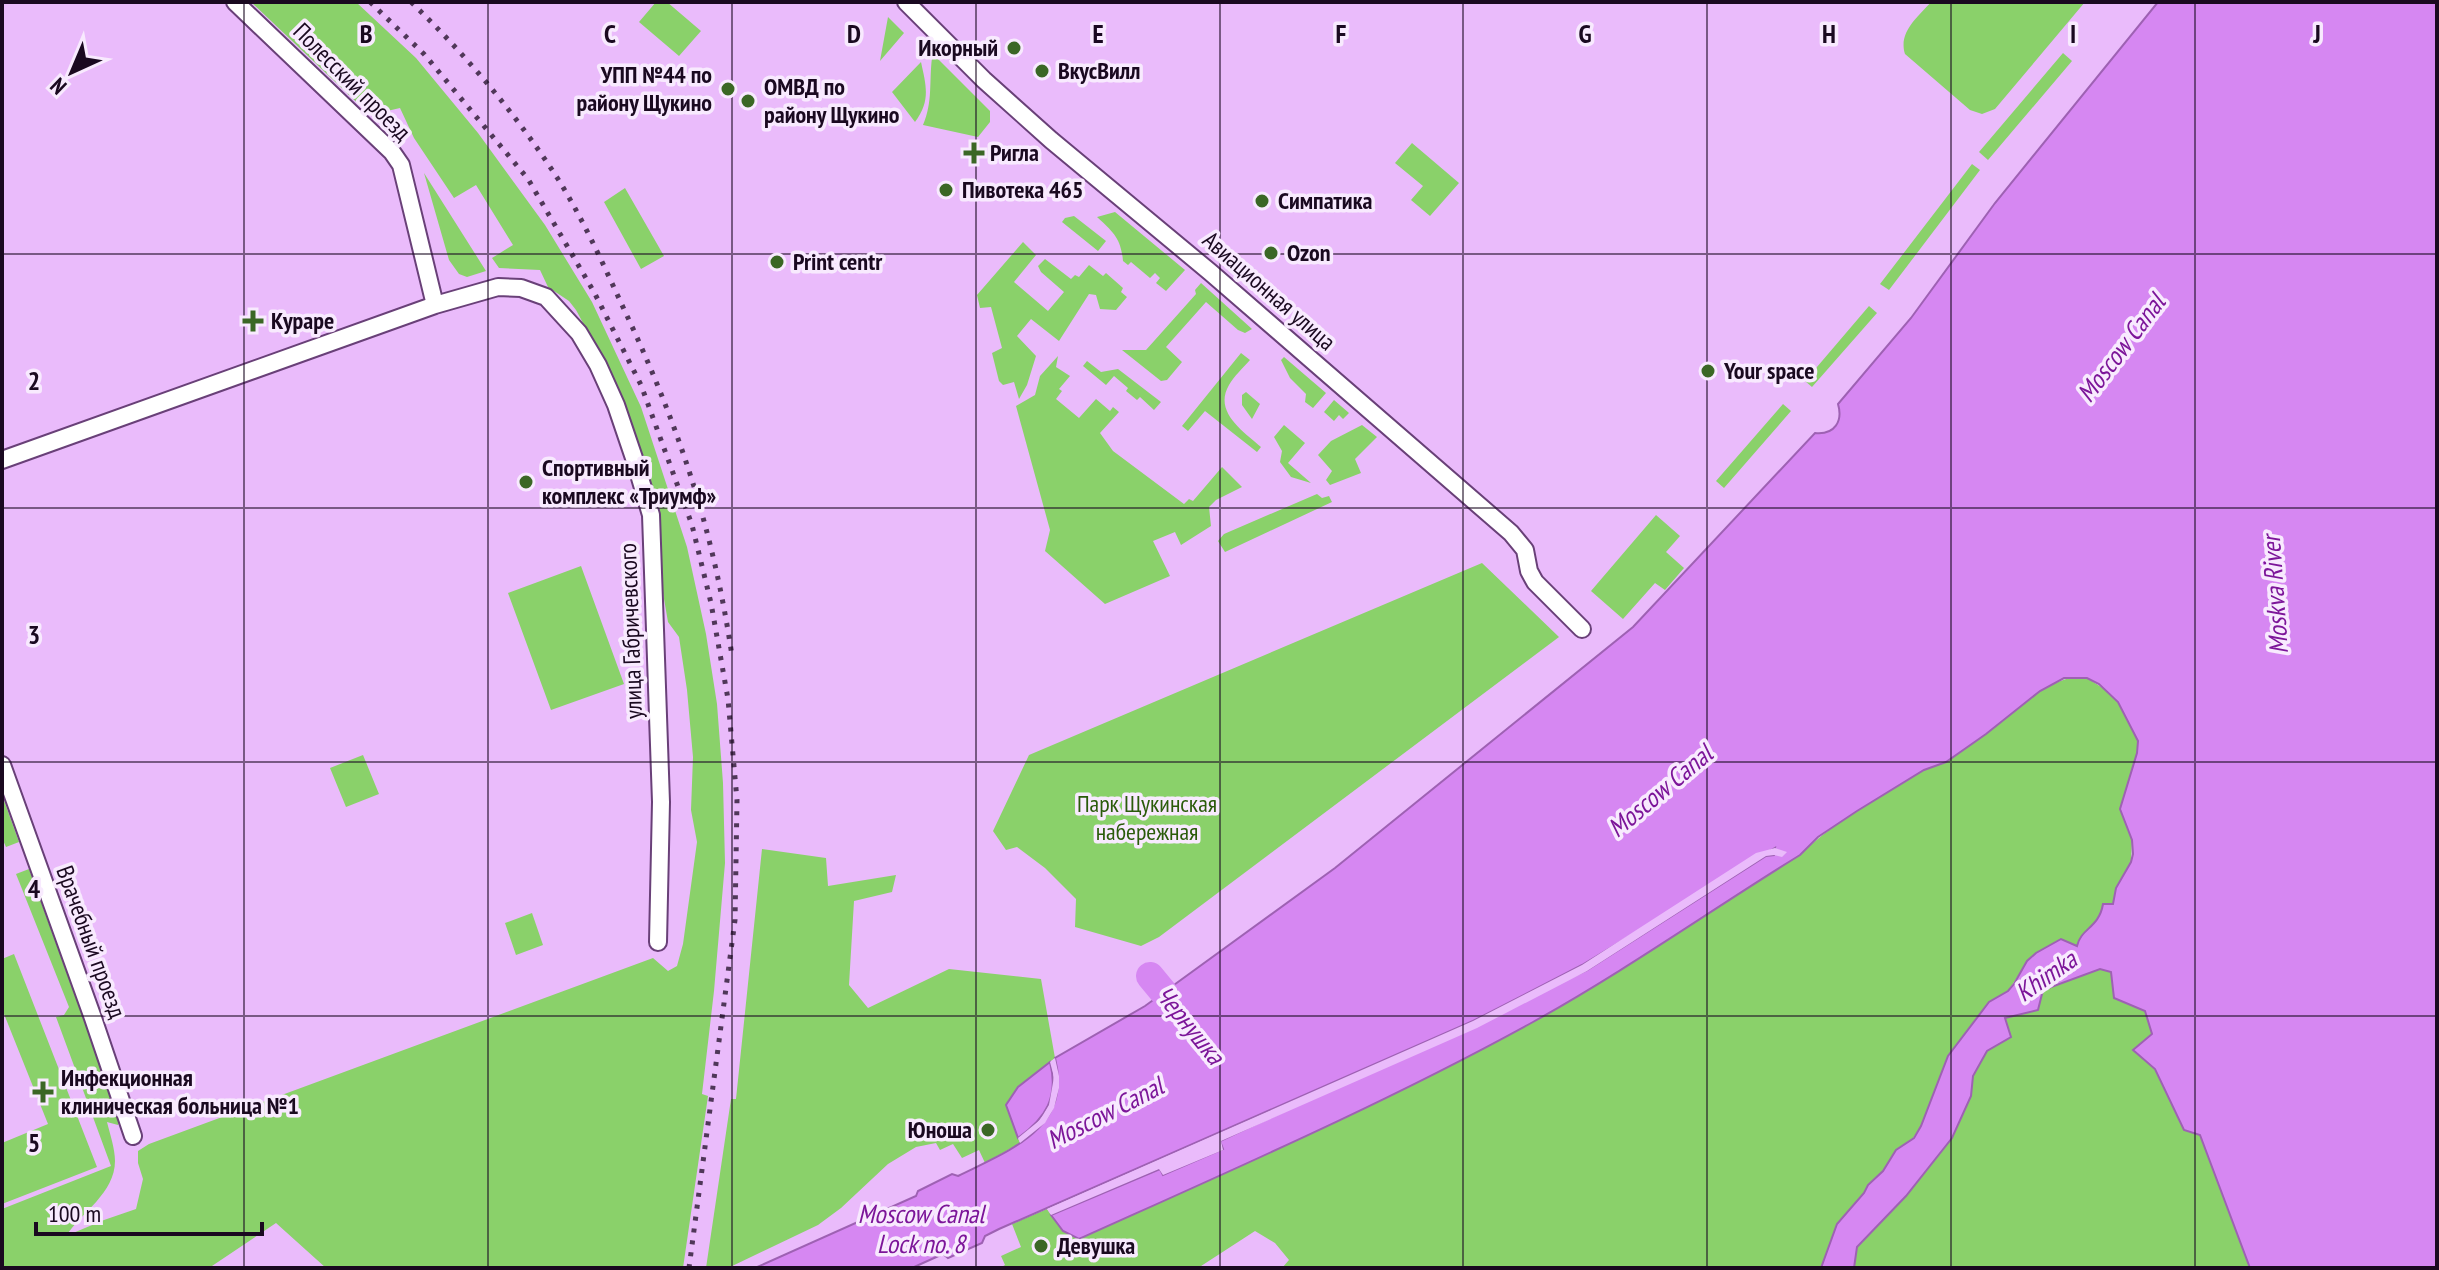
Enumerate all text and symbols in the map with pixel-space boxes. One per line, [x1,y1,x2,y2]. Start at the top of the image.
street label: Полесский проезд [287,16,418,148]
text: B [360,17,373,50]
text: C [604,17,616,50]
text: D [847,17,861,50]
text: E [1092,17,1104,50]
text: F [1336,17,1347,50]
text: G [1578,17,1592,50]
text: H [1822,17,1836,50]
text: I [2070,17,2076,50]
text: J [2312,17,2321,50]
north arrow [32,32,112,112]
place label: Икорный [918,32,998,63]
marker: Икорный [1005,39,1023,57]
place label: ВкусВилл [1058,55,1141,86]
place label: УПП №44 по району Щукино [576,59,712,118]
marker: ВкусВилл [1033,62,1051,80]
place label: ОМВД по району Щукино [764,71,900,130]
text: N [44,72,72,101]
marker: УПП №44 по району Щукино [719,80,737,98]
marker: ОМВД по району Щукино [739,92,757,110]
place label: Ригла [990,137,1039,168]
marker: Ригла [965,144,983,162]
place label: Пивотека 465 [962,174,1083,205]
marker: Пивотека 465 [937,181,955,199]
place label: Симпатика [1278,185,1372,216]
marker: Симпатика [1253,192,1271,210]
street label: Авиационная улица [1196,224,1342,357]
place label: Ozon [1287,237,1330,268]
marker: Ozon [1262,244,1280,262]
place label: Print centr [793,246,883,277]
marker: Print centr [768,253,786,271]
water label: Moscow Canal [2069,285,2174,408]
place label: Кураре [271,305,334,336]
marker: Кураре [242,310,264,332]
place label: Your space [1723,355,1814,386]
marker: Your space [1699,362,1717,380]
text: 2 [28,364,40,397]
place label: Спортивный комплекс «Триумф» [542,452,717,511]
marker: Спортивный комплекс «Триумф» [517,473,535,491]
water label: Moskva River [2254,531,2295,655]
street label: улица Габричевского [612,543,649,719]
text: 3 [28,618,40,651]
water label: Moscow Canal [1601,735,1721,844]
park label: Парк Щукинская набережная [1077,788,1217,847]
street label: Врачебный проезд [50,861,134,1023]
text: 4 [28,872,41,905]
water label: Khimka [2009,942,2084,1008]
water label: Чернушка [1149,979,1233,1072]
place label: Инфекционная клиническая больница №1 [61,1062,299,1121]
water label: Moscow Canal [1041,1068,1171,1156]
marker: Инфекционная клиническая больница №1 [32,1081,54,1103]
place label: Юноша [908,1114,972,1145]
marker: Юноша [979,1121,997,1139]
text: 5 [28,1126,40,1159]
scale bar [36,1186,262,1236]
water label: Moscow Canal Lock no. 8 [858,1197,987,1260]
text: 100 m [48,1198,101,1229]
place label: Девушка [1057,1230,1135,1261]
marker: Девушка [1032,1237,1050,1255]

